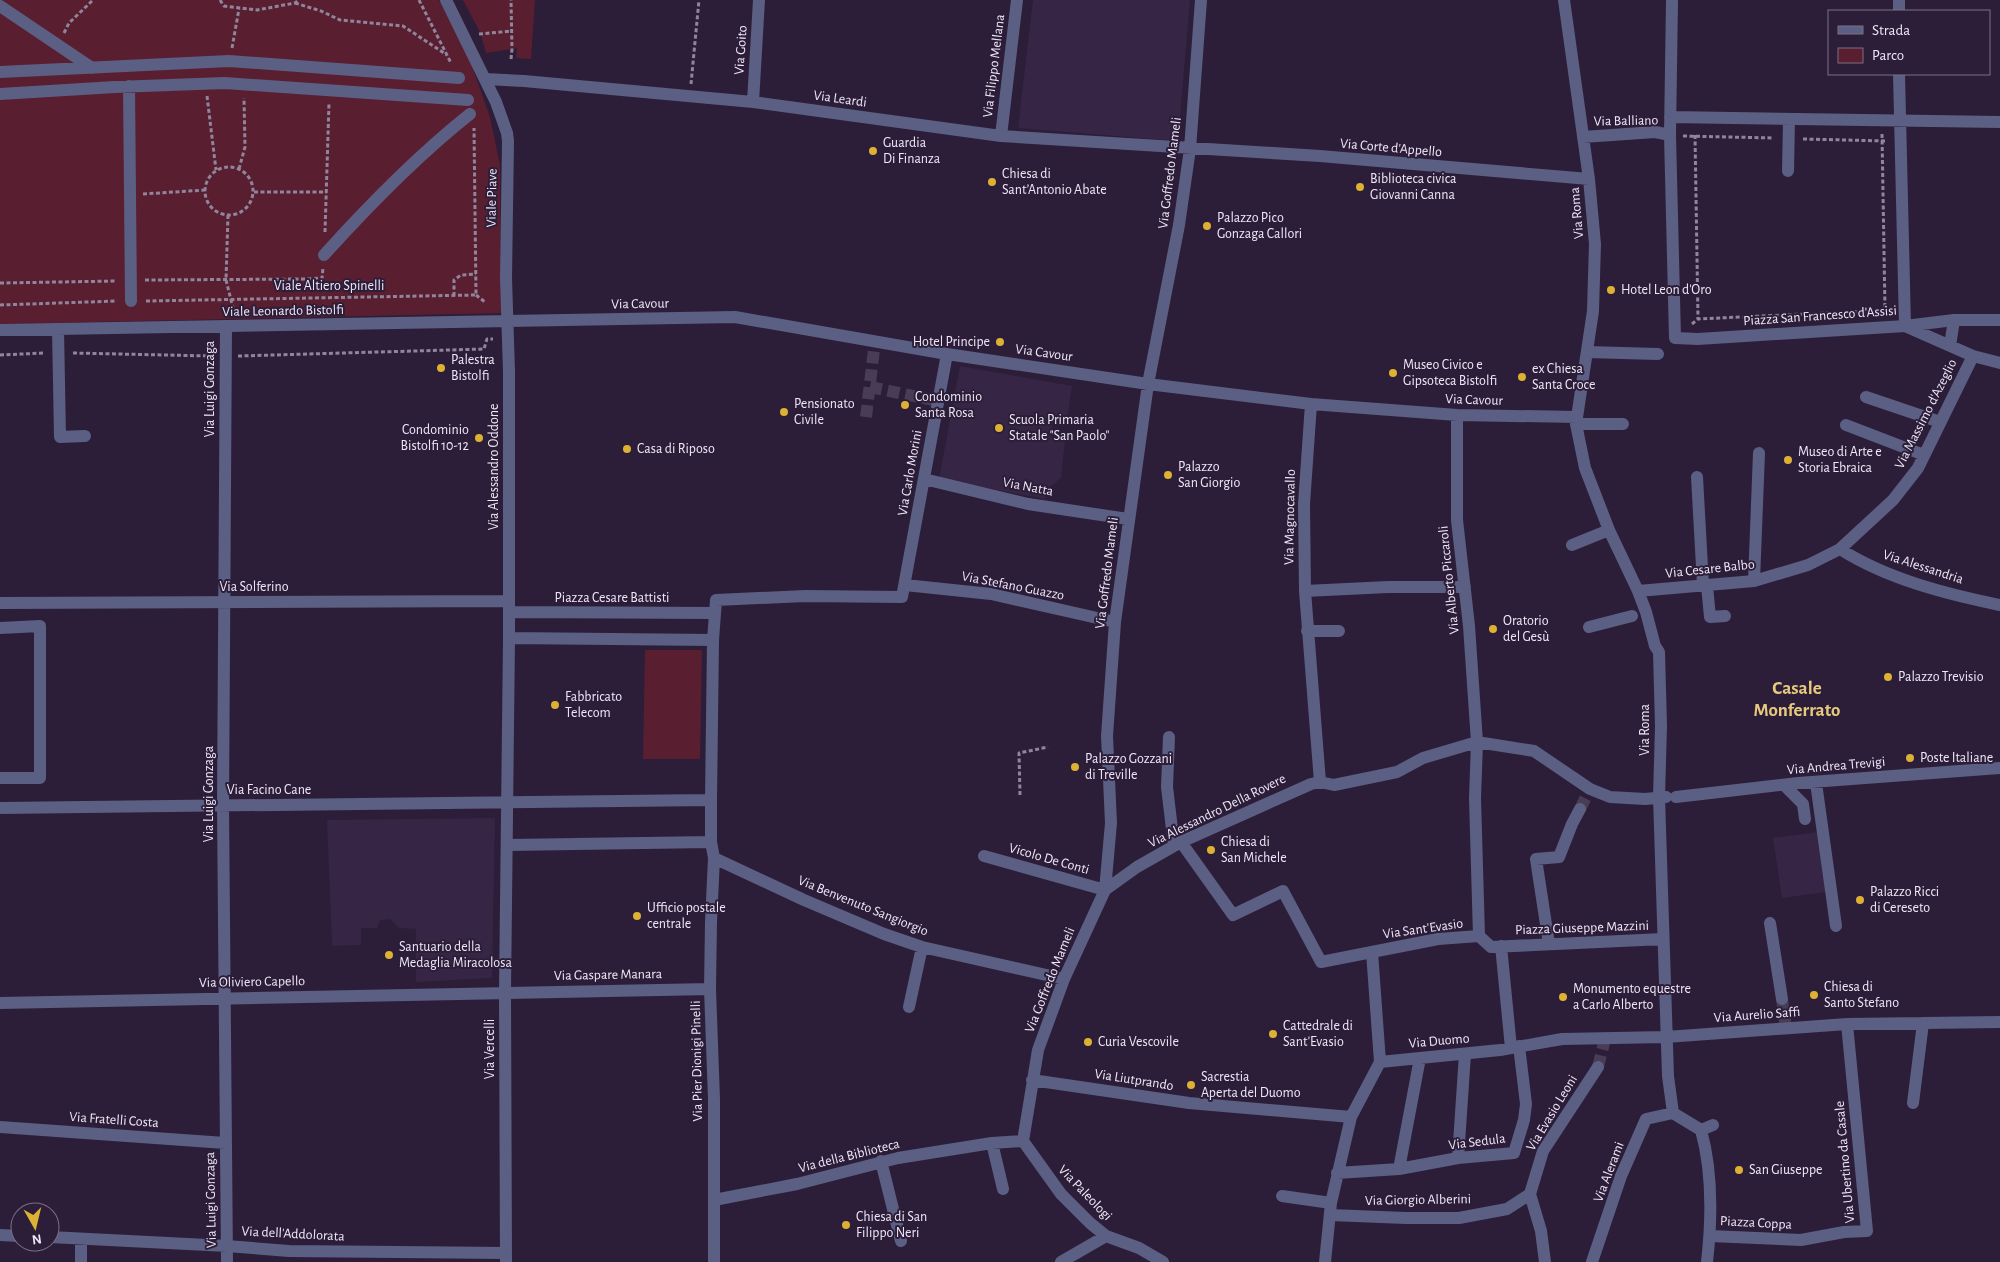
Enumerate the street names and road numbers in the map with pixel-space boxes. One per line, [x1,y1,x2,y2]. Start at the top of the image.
street label: Via Filippo Mellana [981,13,1007,118]
street label: Via Goito [732,25,750,75]
street label: Via Leardi [812,88,868,110]
street label: Via Balliano [1593,113,1659,129]
street label: Via Goffredo Mameli [1156,116,1184,230]
street label: Via Corte d'Appello [1339,137,1443,159]
street label: Viale Piave [484,168,500,228]
street label: Via Roma [1568,186,1586,239]
street label: Viale Altiero Spinelli [274,279,384,293]
street label: Via Cavour [611,296,669,312]
street label: Viale Leonardo Bistolfi [222,303,344,319]
street label: Piazza San Francesco d'Assisi [1743,304,1897,328]
street label: Via Luigi Gonzaga [203,340,217,437]
street label: Via Cavour [1014,342,1074,364]
street label: Via Massimo d'Azeglio [1892,357,1960,471]
street label: Via Cavour [1445,392,1504,408]
street label: Via Alessandro Oddone [487,404,501,530]
street label: Via Carlo Morini [896,429,924,517]
street label: Via Magnocavallo [1282,469,1298,565]
street label: Via Natta [1002,475,1055,499]
street label: Via Goffredo Mameli [1093,516,1121,630]
street label: Via Alberto Piccaroli [1436,525,1462,635]
street label: Via Alessandria [1881,547,1965,587]
street label: Via Cesare Balbo [1665,557,1756,581]
street label: Via Stefano Guazzo [961,569,1066,603]
street label: Via Solferino [219,580,289,594]
street label: Piazza Cesare Battisti [554,591,670,605]
street label: Via Roma [1638,704,1652,756]
street label: Via Luigi Gonzaga [202,745,216,842]
street label: Via Andrea Trevigi [1786,755,1886,777]
street label: Via Alessandro Della Rovere [1146,772,1288,850]
street label: Via Facino Cane [227,783,311,797]
street label: Vicolo De Conti [1007,841,1091,877]
street label: Via Benvenuto Sangiorgio [796,873,930,939]
street label: Via Sant'Evasio [1382,916,1464,942]
street label: Piazza Giuseppe Mazzini [1515,919,1649,937]
street label: Via Goffredo Mameli [1022,925,1078,1035]
street label: Via Gaspare Manara [554,967,663,983]
street label: Via Oliviero Capello [199,974,305,990]
street label: Via Pier Dionigi Pinelli [689,1000,705,1122]
street label: Via Aurelio Saffi [1713,1005,1801,1025]
street label: Via Vercelli [483,1019,497,1079]
street label: Via Duomo [1408,1031,1470,1051]
street label: Via Liutprando [1093,1067,1175,1093]
street label: Via Evasio Leoni [1524,1073,1580,1153]
street label: Via Ubertino da Casale [1833,1100,1857,1224]
street label: Via Fratelli Costa [69,1110,160,1130]
street label: Via Sedula [1448,1132,1507,1152]
street label: Via della Biblioteca [797,1137,902,1175]
street label: Via Alerami [1591,1140,1627,1204]
street label: Via Luigi Gonzaga [203,1151,219,1248]
street label: Via Paleologi [1055,1163,1115,1223]
street label: Via Giorgio Alberini [1365,1192,1471,1208]
street label: Piazza Coppa [1720,1214,1793,1232]
street label: Via dell'Addolorata [241,1224,346,1244]

